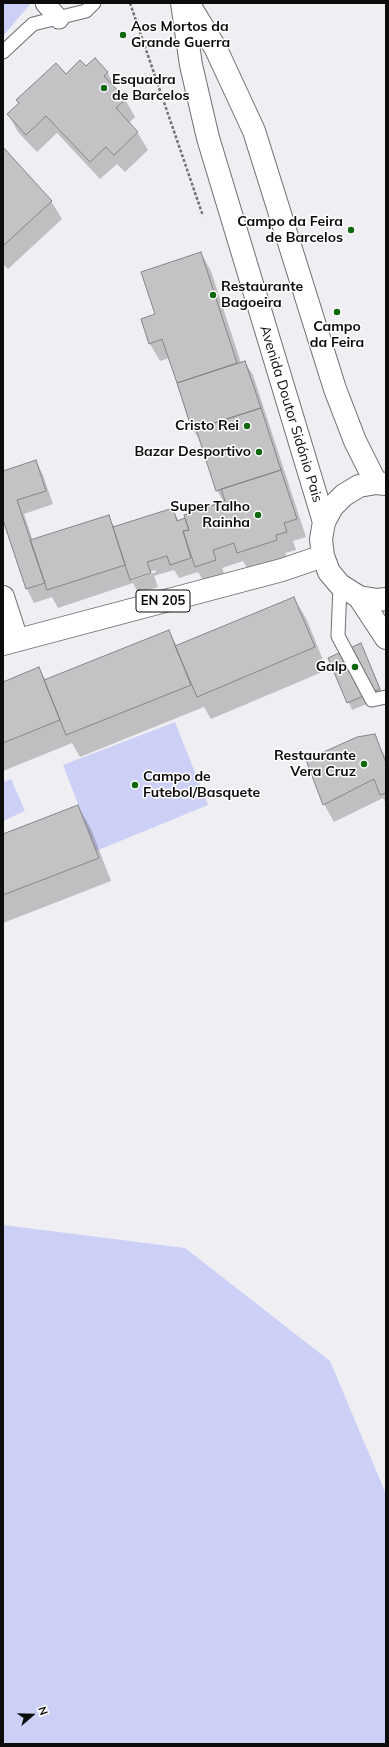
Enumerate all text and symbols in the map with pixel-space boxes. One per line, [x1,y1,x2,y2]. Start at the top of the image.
place label: Aos Mortos da Grande Guerra [131,19,230,52]
marker: Aos Mortos da Grande Guerra [118,30,128,40]
place label: Esquadra de Barcelos [112,72,189,104]
marker: Esquadra de Barcelos [99,83,109,93]
place label: Campo da Feira de Barcelos [237,214,343,246]
marker: Campo da Feira de Barcelos [346,225,356,235]
place label: Restaurante Bagoeira [221,279,303,312]
marker: Restaurante Bagoeira [208,290,218,300]
marker: Campo da Feira [332,307,342,317]
place label: Campo da Feira [310,319,364,352]
street label: Avenida Doutor Sidónio Pais [256,324,326,504]
place label: Cristo Rei [175,418,239,434]
marker: Cristo Rei [242,421,252,431]
place label: Bazar Desportivo [134,444,251,460]
marker: Bazar Desportivo [254,447,264,457]
place label: Super Talho Rainha [170,499,250,532]
marker: Super Talho Rainha [253,510,263,520]
road number: EN 205 [136,590,190,612]
place label: Galp [316,659,347,675]
marker: Galp [350,662,360,672]
place label: Restaurante Vera Cruz [274,748,356,780]
marker: Restaurante Vera Cruz [359,759,369,769]
place label: Campo de Futebol/Basquete [143,769,260,802]
marker: Campo de Futebol/Basquete [130,780,140,790]
north arrow [12,1695,52,1735]
text: N [35,1705,51,1717]

